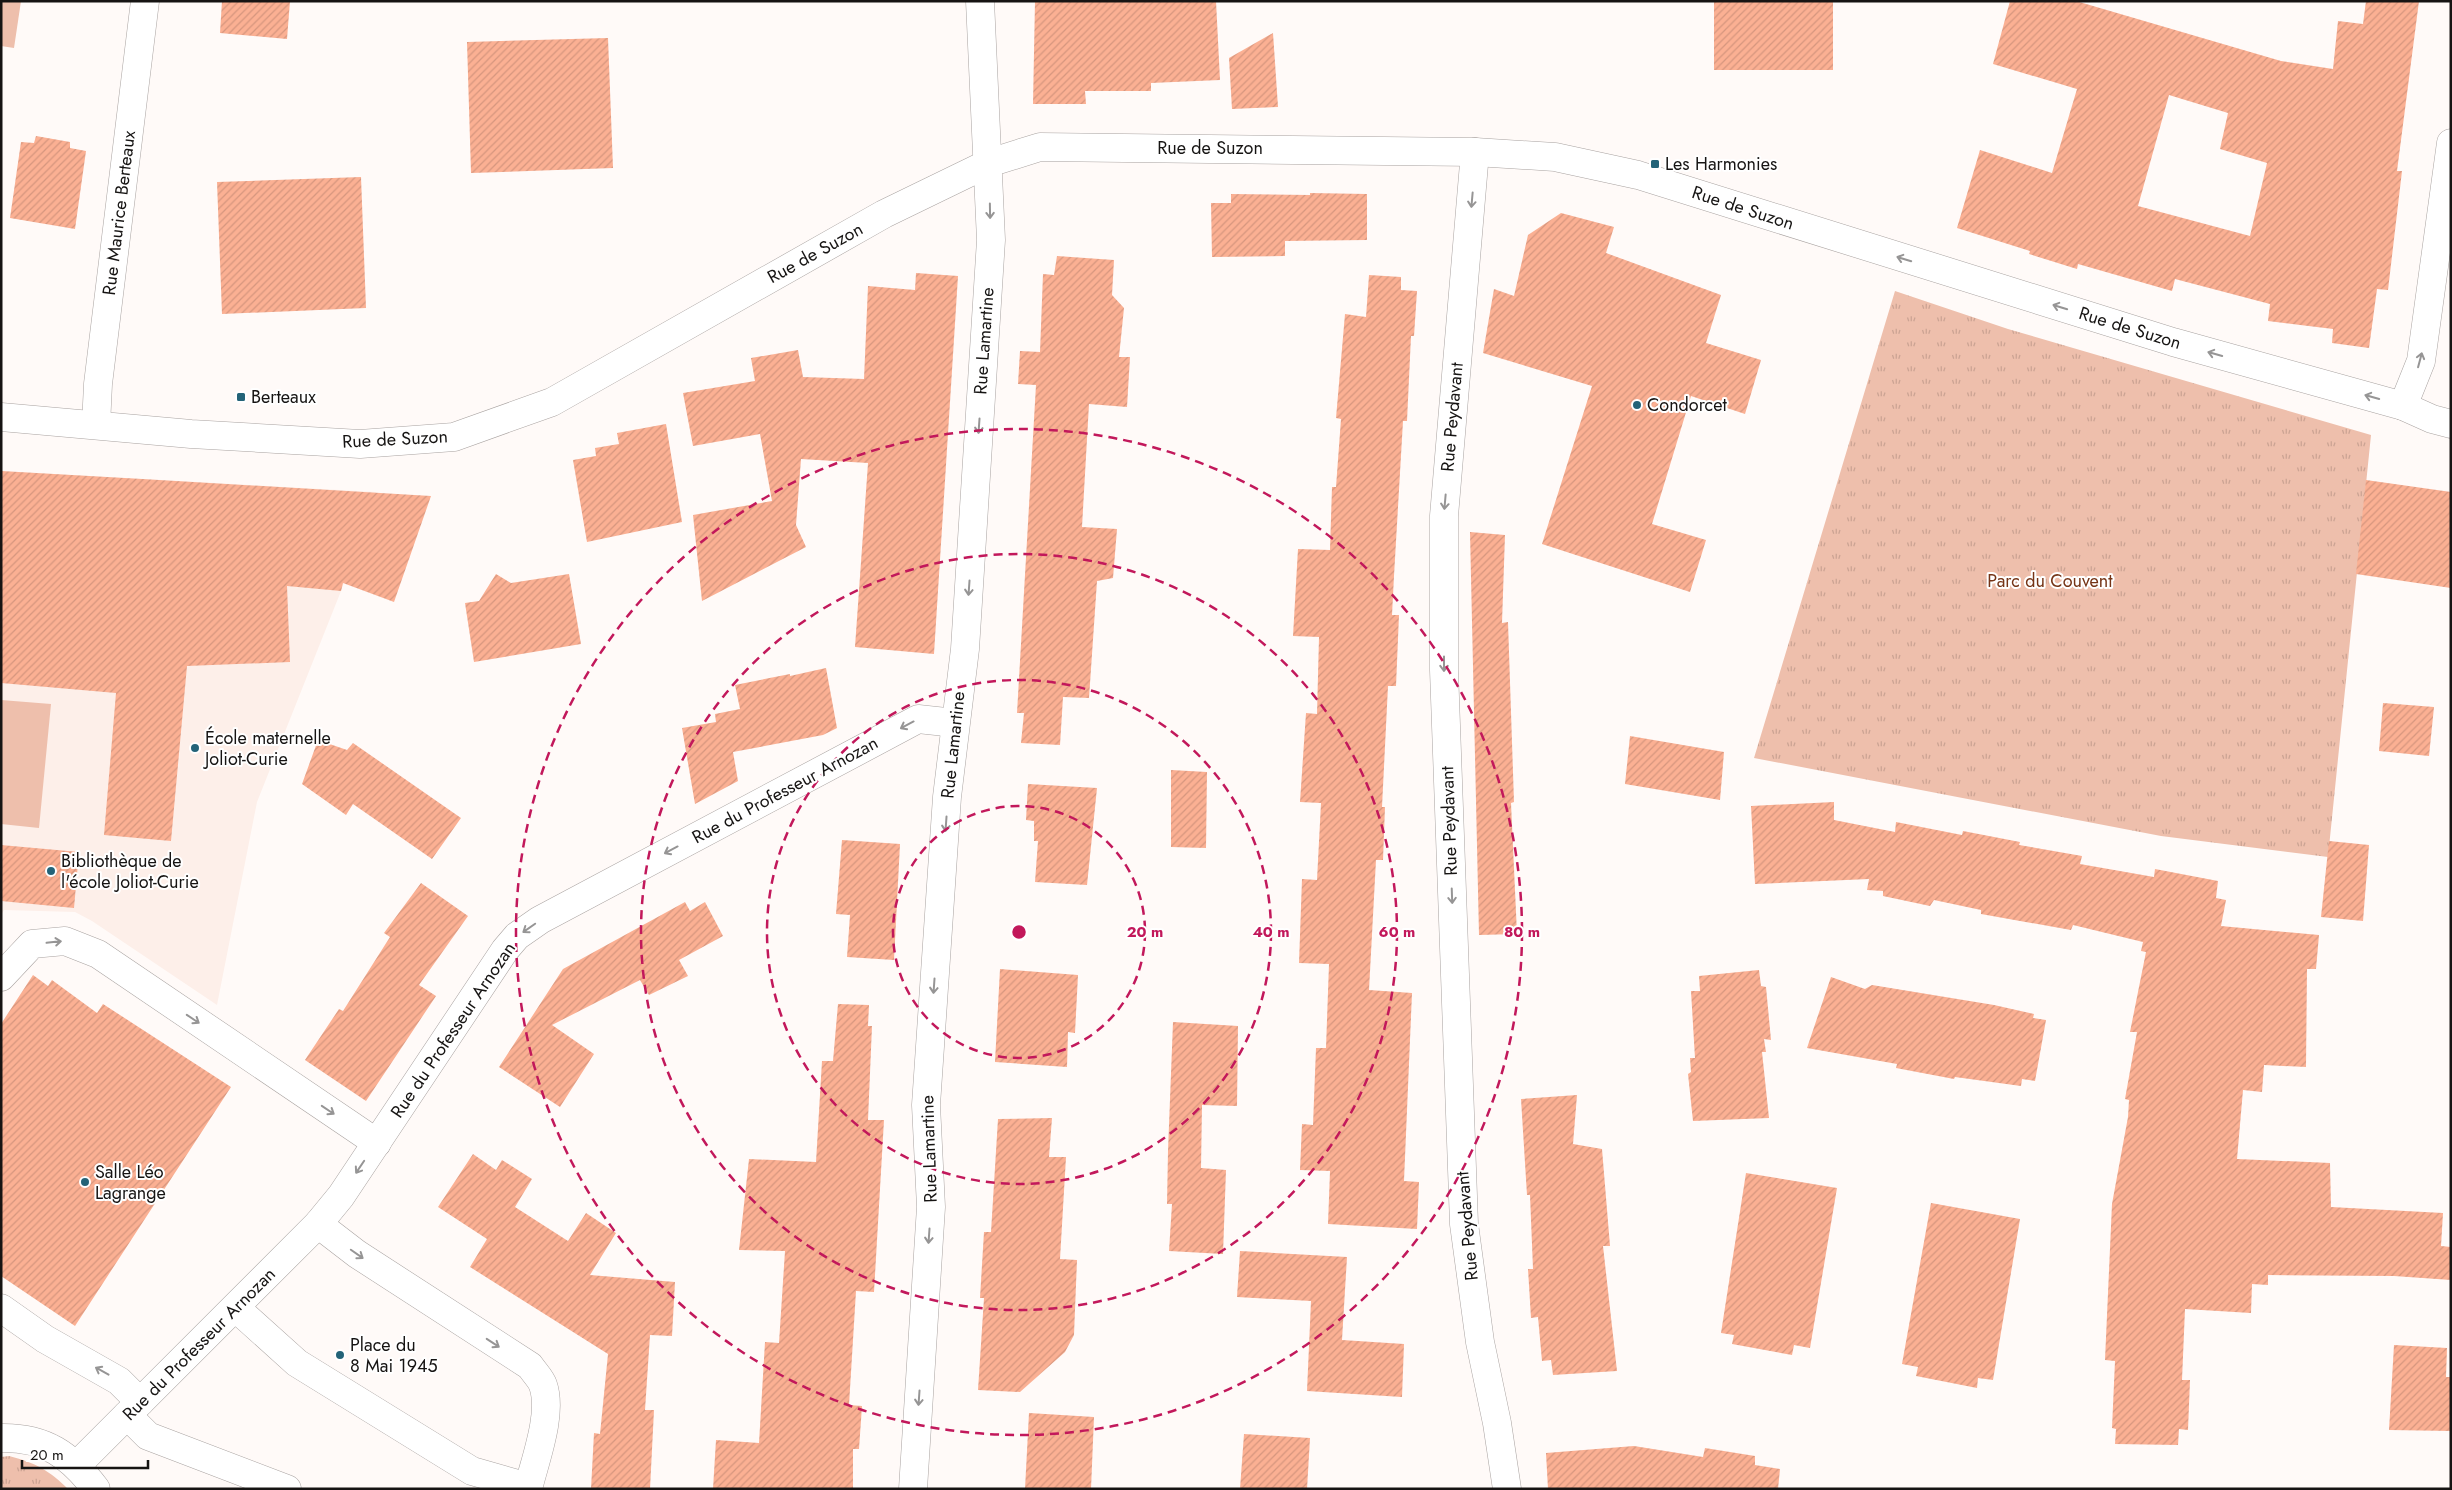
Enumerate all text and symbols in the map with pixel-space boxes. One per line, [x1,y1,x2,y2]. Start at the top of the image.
street label: Rue Maurice Berteaux [96,129,142,297]
street label: Rue de Suzon [1157,135,1263,161]
place label: Les Harmonies [1665,151,1777,177]
marker: Les Harmonies [1649,158,1661,170]
street label: Rue de Suzon [1689,179,1797,237]
one-way arrow [1467,192,1477,208]
one-way arrow [985,203,995,219]
street label: Rue de Suzon [762,216,868,290]
one-way arrow [1897,253,1913,263]
street label: Rue Lamartine [967,286,1001,396]
street label: Rue de Suzon [2076,300,2184,356]
one-way arrow [2052,301,2068,311]
one-way arrow [2208,348,2224,358]
one-way arrow [2415,353,2425,369]
street label: Rue Peydavant [1434,361,1470,473]
place label: Berteaux [251,384,316,410]
marker: Berteaux [235,391,247,403]
place label: Condorcet [1647,392,1727,418]
one-way arrow [2364,392,2380,402]
marker: Condorcet [1631,399,1643,411]
one-way arrow [974,418,983,434]
street label: Rue de Suzon [342,423,448,455]
one-way arrow [1440,493,1450,509]
park label: Parc du Couvent [1987,568,2113,594]
one-way arrow [964,580,973,596]
one-way arrow [1439,656,1449,672]
street label: Rue Lamartine [934,690,972,800]
one-way arrow [900,720,915,730]
place label: École maternelle Joliot-Curie [203,725,331,772]
street label: Rue du Professeur Arnozan [687,730,883,850]
marker: École maternelle Joliot-Curie [189,742,201,754]
street label: Rue Peydavant [1434,765,1464,876]
one-way arrow [941,816,950,832]
one-way arrow [664,846,679,855]
place label: Bibliothèque de l'école Joliot-Curie [61,848,199,895]
marker: Bibliothèque de l'école Joliot-Curie [45,865,57,877]
one-way arrow [1447,888,1457,904]
text: 20 m [1127,921,1163,943]
text: 40 m [1252,921,1290,943]
text: 60 m [1379,921,1415,943]
text: 80 m [1504,921,1540,943]
one-way arrow [522,923,536,933]
centre of rings [1010,923,1028,941]
one-way arrow [45,937,61,947]
street label: Rue du Professeur Arnozan [384,937,522,1123]
one-way arrow [930,978,939,994]
one-way arrow [186,1014,200,1024]
street label: Rue Lamartine [914,1095,944,1203]
one-way arrow [320,1105,334,1115]
place label: Salle Léo Lagrange [95,1159,166,1206]
one-way arrow [355,1159,365,1173]
street label: Rue Peydavant [1449,1170,1485,1282]
marker: Salle Léo Lagrange [79,1176,91,1188]
one-way arrow [924,1227,934,1243]
one-way arrow [350,1249,364,1259]
street label: Rue du Professeur Arnozan [117,1262,281,1426]
place label: Place du 8 Mai 1945 [350,1332,438,1379]
one-way arrow [486,1338,500,1348]
marker: Place du 8 Mai 1945 [334,1349,346,1361]
one-way arrow [95,1366,110,1376]
one-way arrow [914,1390,923,1406]
scale bar [22,1438,149,1470]
text: 20 m [30,1444,64,1466]

